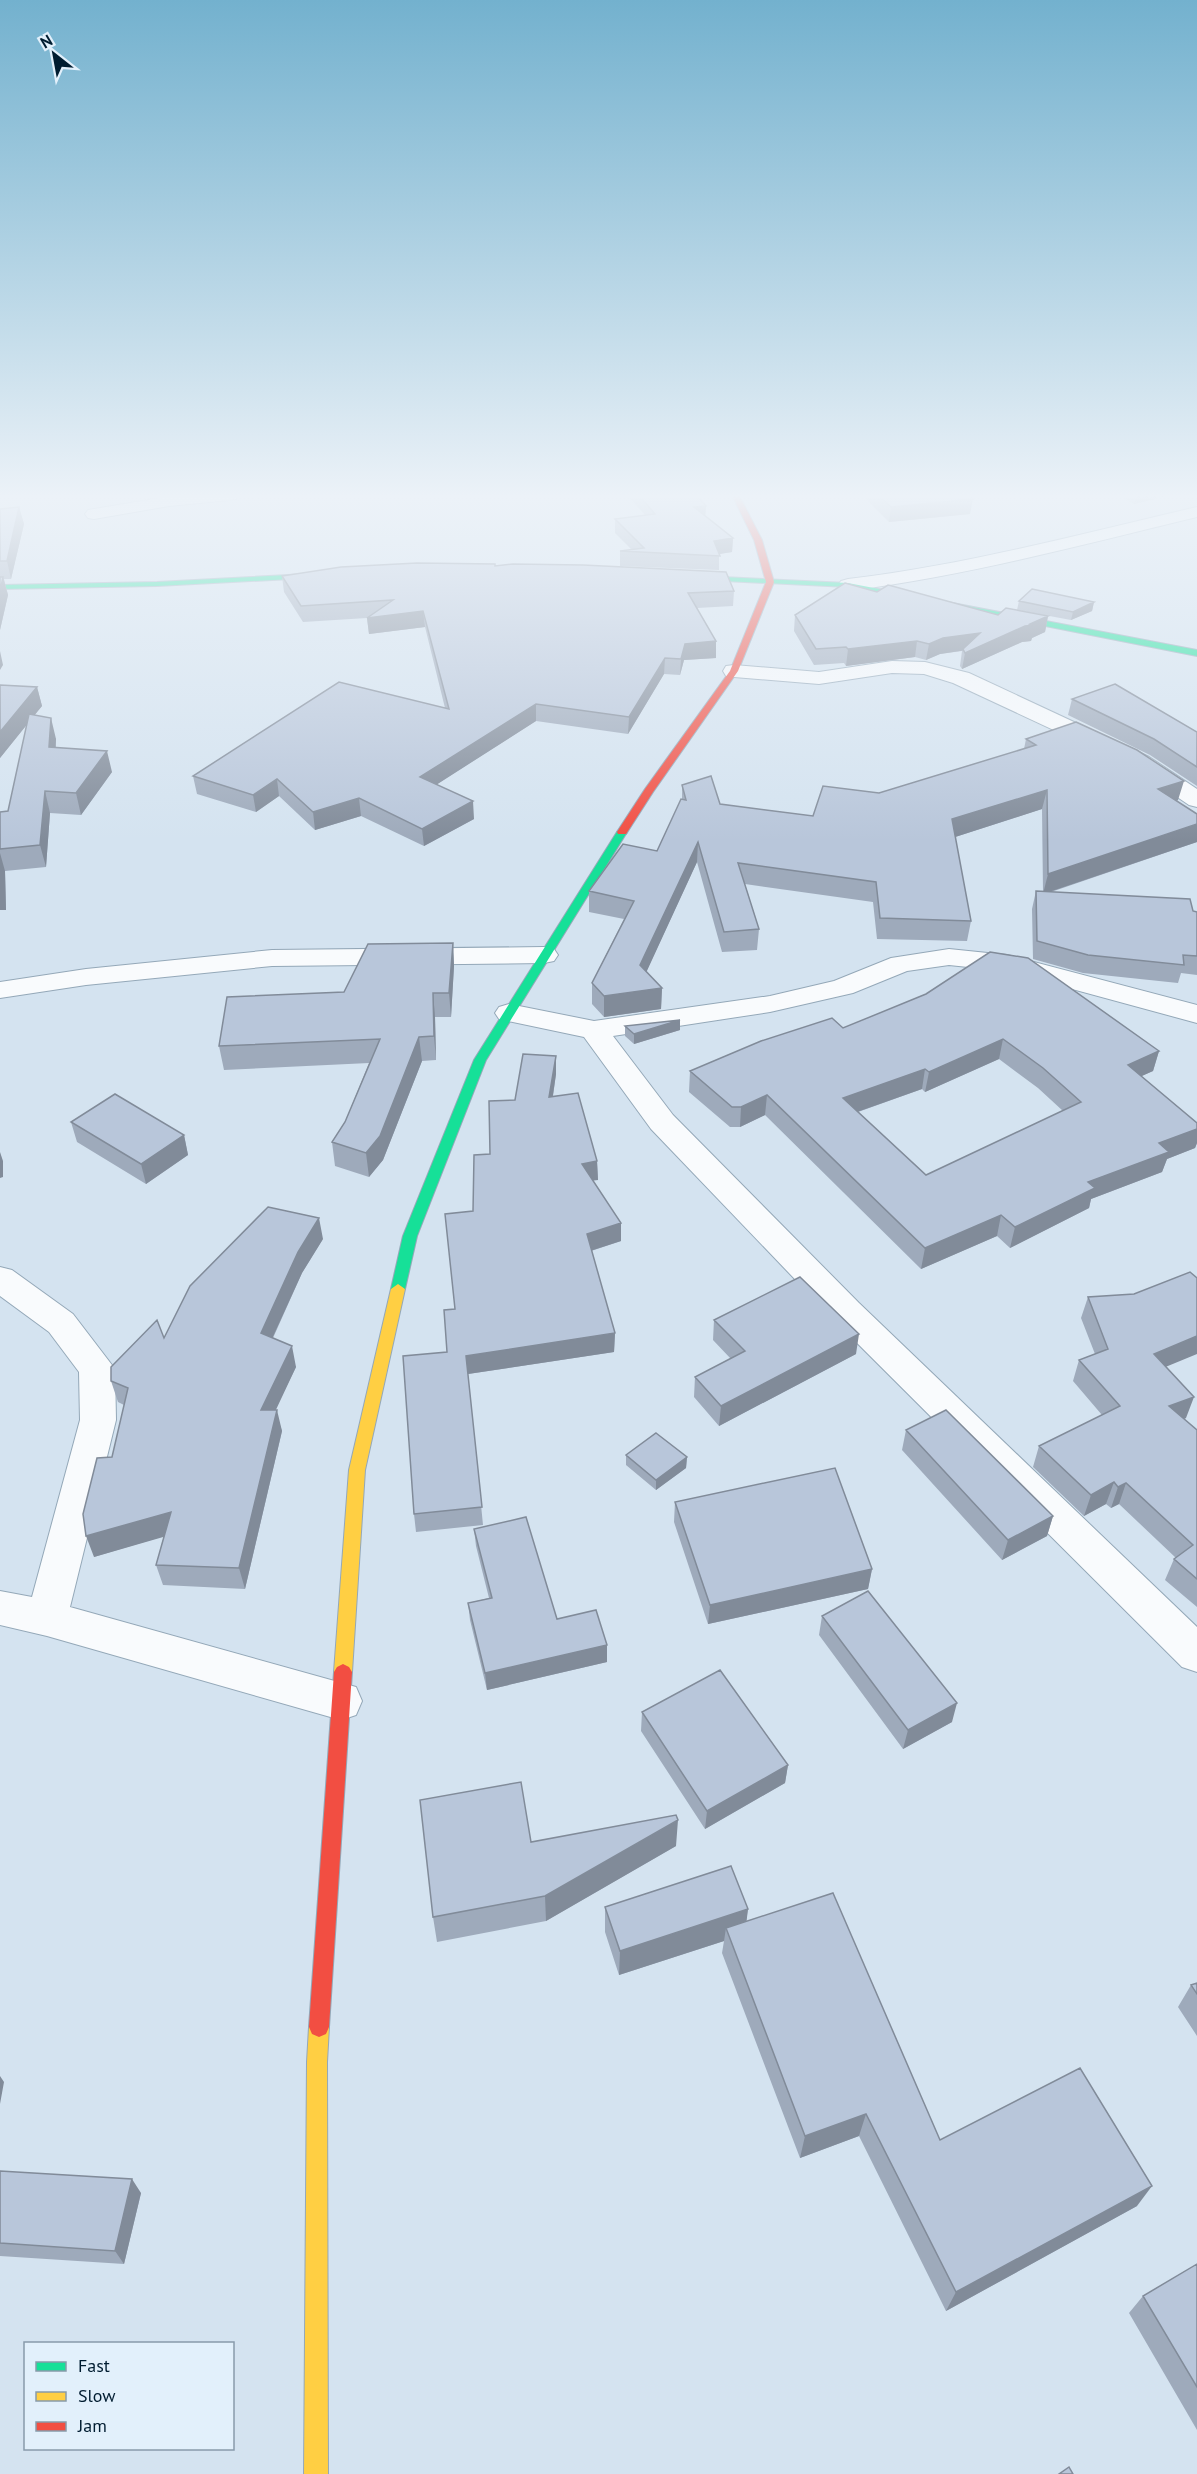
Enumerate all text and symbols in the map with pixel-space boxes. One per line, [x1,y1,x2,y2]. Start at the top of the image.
north arrow [24,24,84,84]
text: N [37,30,56,52]
legend [24,2342,234,2450]
text: Fast [78,2354,110,2377]
text: Slow [78,2384,116,2407]
text: Jam [77,2414,107,2437]

